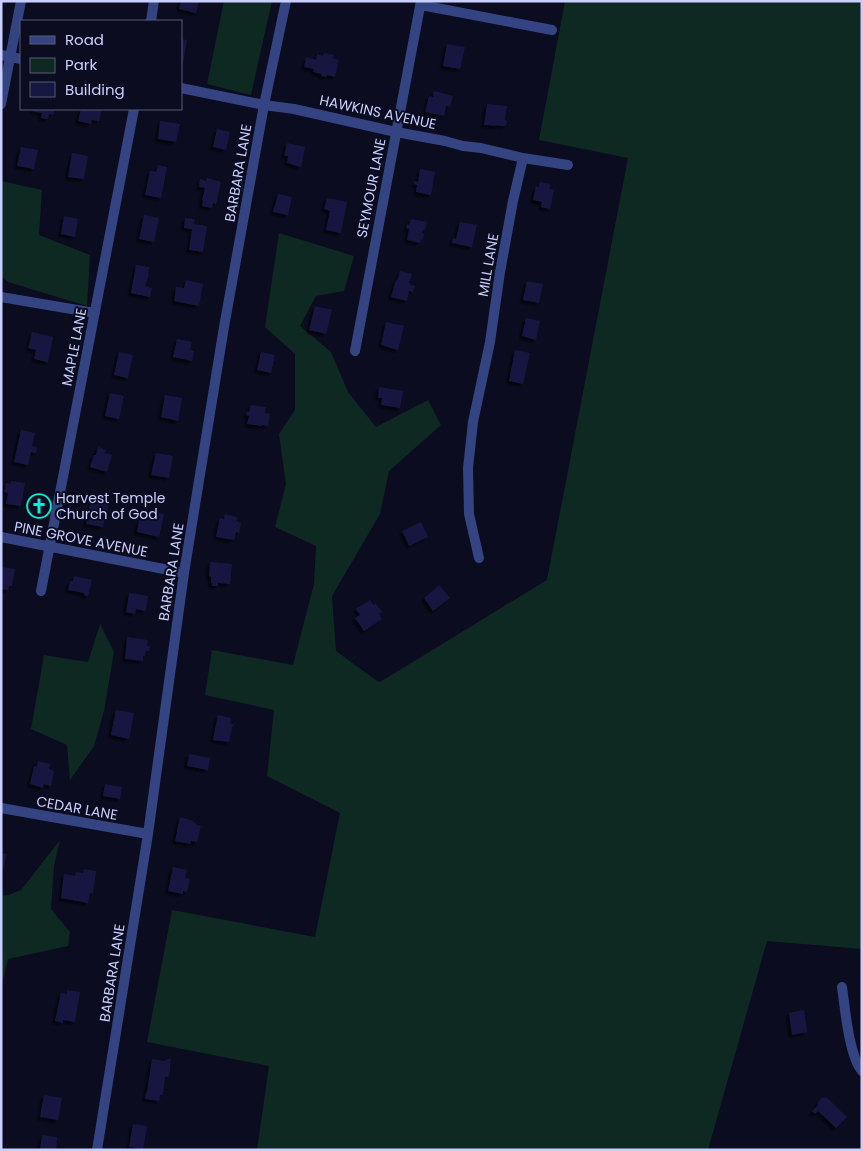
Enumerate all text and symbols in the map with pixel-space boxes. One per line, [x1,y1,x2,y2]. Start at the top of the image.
legend [20,20,182,110]
text: Road [65,29,104,50]
text: Park [65,54,97,75]
text: Building [65,79,125,100]
street label: HAWKINS AVENUE [318,90,438,134]
street label: BARBARA LANE [220,123,256,223]
street label: SEYMOUR LANE [352,137,390,239]
street label: MILL LANE [473,232,503,298]
street label: MAPLE LANE [57,306,91,388]
place label: Harvest Temple Church of God [56,488,166,524]
church icon: Harvest Temple Church of God [26,493,52,519]
street label: PINE GROVE AVENUE [13,516,149,562]
street label: BARBARA LANE [153,522,189,622]
street label: CEDAR LANE [35,791,119,825]
street label: BARBARA LANE [94,923,130,1023]

